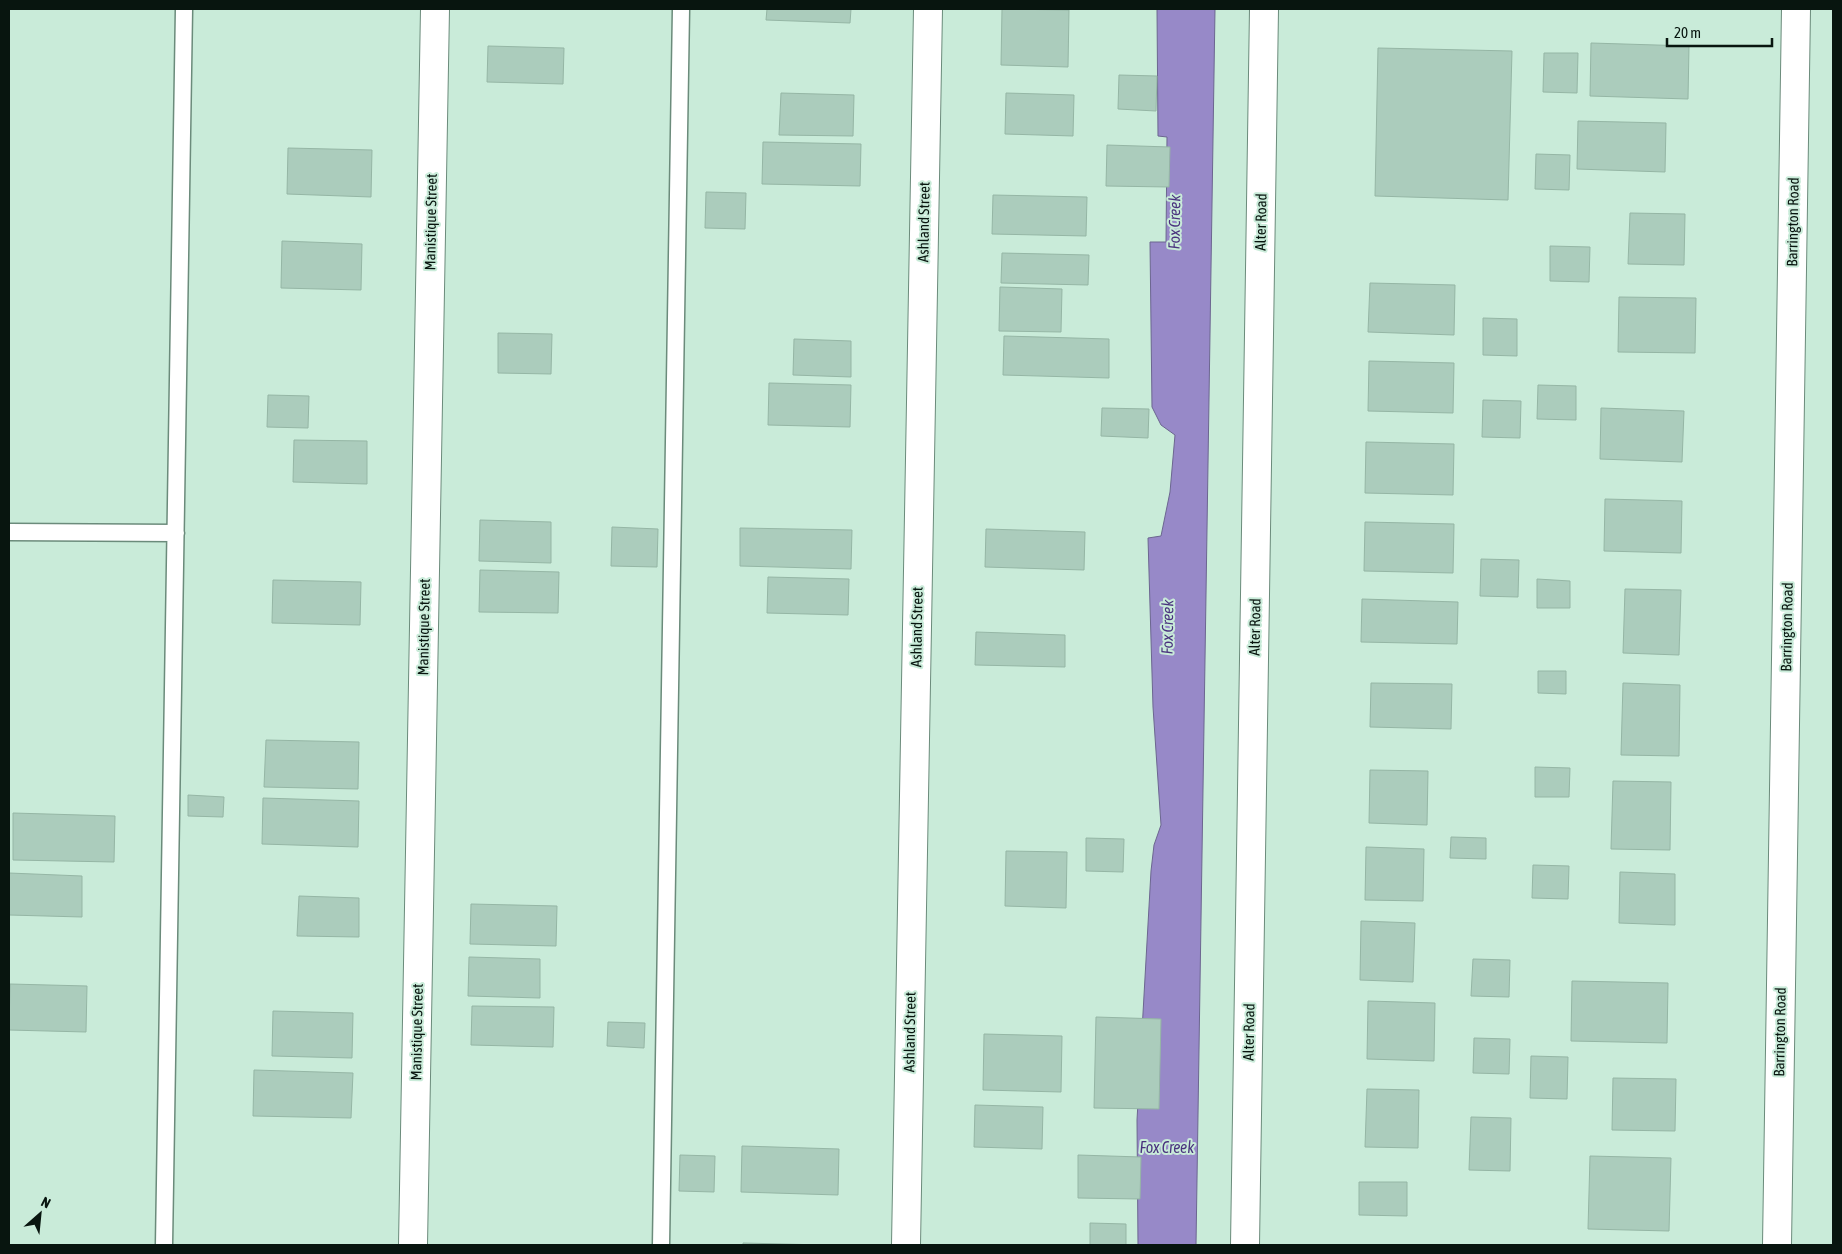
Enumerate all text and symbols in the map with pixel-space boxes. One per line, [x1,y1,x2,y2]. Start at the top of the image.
scale bar [1667,15,1772,47]
text: 20 m [1674,24,1701,41]
street label: Manistique Street [421,173,440,271]
street label: Barrington Road [1783,177,1802,267]
street label: Ashland Street [914,182,933,262]
water label: Fox Creek [1165,193,1183,250]
street label: Alter Road [1252,193,1269,251]
street label: Manistique Street [414,578,433,676]
street label: Barrington Road [1777,582,1796,672]
street label: Ashland Street [907,587,926,667]
water label: Fox Creek [1158,598,1176,655]
street label: Alter Road [1246,598,1263,656]
street label: Manistique Street [407,983,426,1081]
street label: Barrington Road [1770,987,1789,1077]
street label: Ashland Street [900,992,919,1072]
street label: Alter Road [1240,1003,1257,1061]
water label: Fox Creek [1140,1138,1195,1156]
north arrow [15,1189,65,1239]
text: N [39,1193,53,1211]

